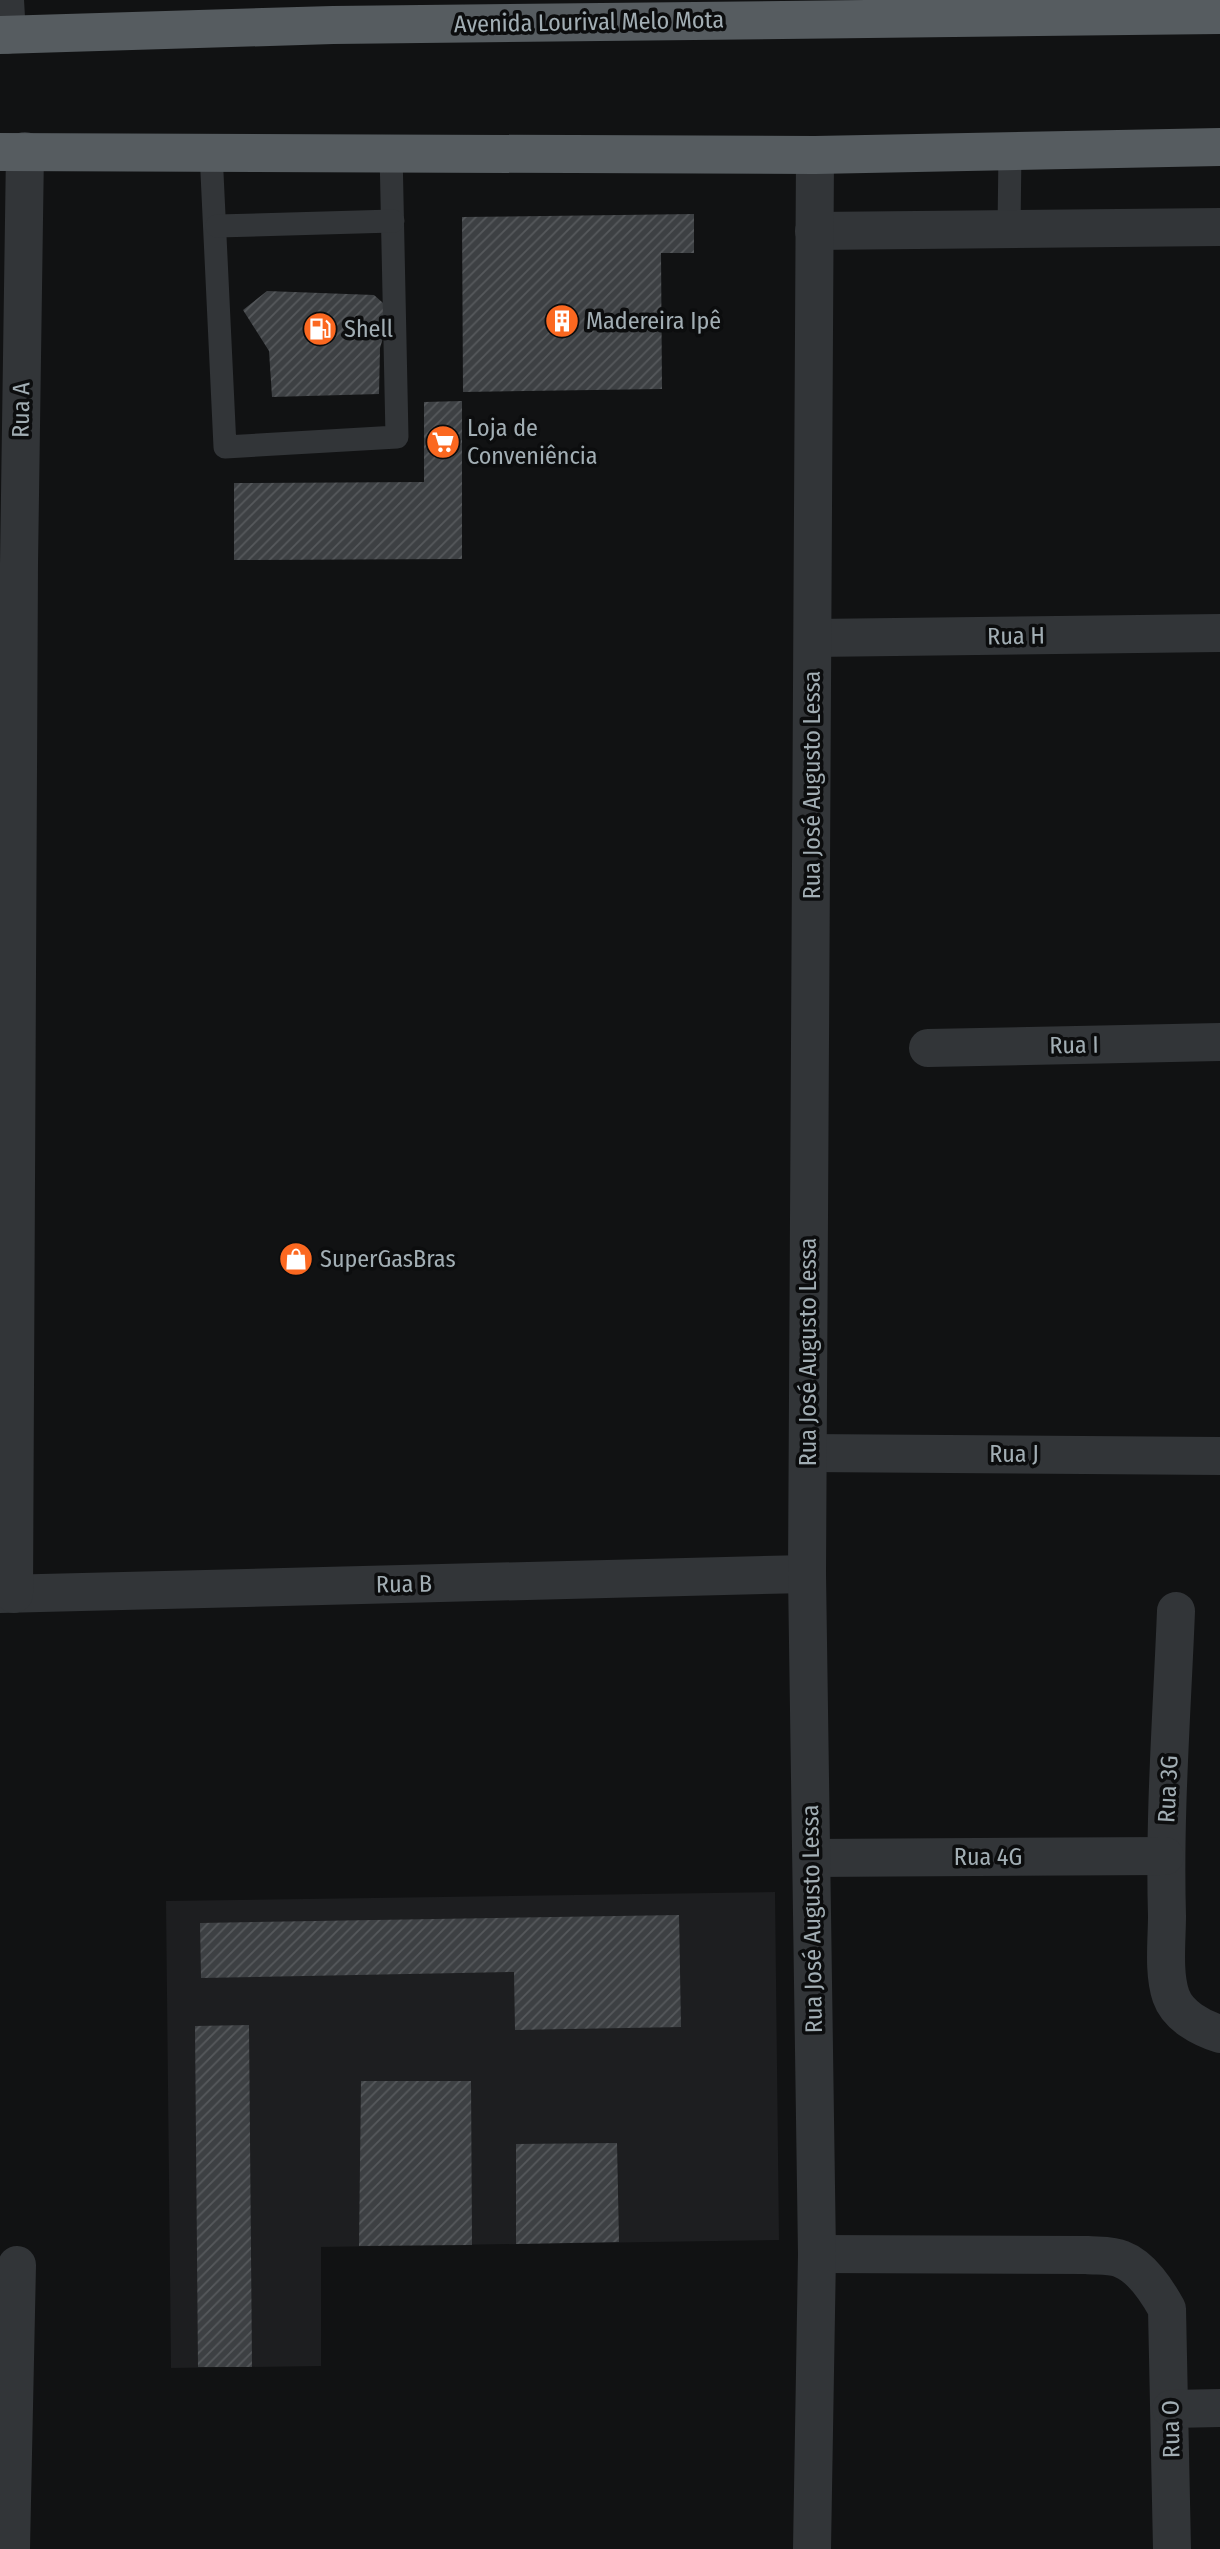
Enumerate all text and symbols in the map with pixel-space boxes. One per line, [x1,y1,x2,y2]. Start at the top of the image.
street label: Avenida Lourival Melo Mota [454,6,724,38]
building icon: Madereira Ipê [543,302,581,340]
place label: Madereira Ipê [586,307,721,335]
fuel station icon: Shell [301,310,339,348]
place label: Shell [344,315,393,343]
street label: Rua A [7,382,35,438]
place label: Loja de Conveniência [467,414,598,470]
supermarket icon: Loja de Conveniência [424,423,462,461]
street label: Rua H [987,621,1045,651]
street label: Rua José Augusto Lessa [798,671,826,899]
street label: Rua I [1049,1031,1099,1059]
street label: Rua José Augusto Lessa [794,1238,822,1466]
shop icon: SuperGasBras [277,1240,315,1278]
place label: SuperGasBras [320,1245,456,1273]
street label: Rua J [989,1440,1039,1468]
street label: Rua B [376,1570,432,1598]
street label: Rua 3G [1152,1755,1184,1823]
street label: Rua José Augusto Lessa [796,1805,828,2033]
street label: Rua 4G [954,1843,1022,1871]
street label: Rua O [1156,2400,1186,2458]

